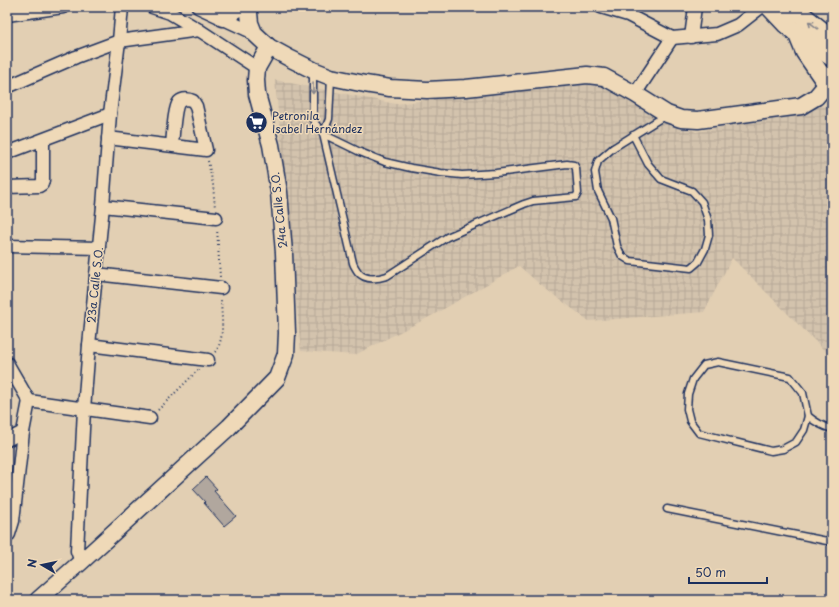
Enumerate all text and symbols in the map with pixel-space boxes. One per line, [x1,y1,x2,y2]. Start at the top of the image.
one-way arrow [808,20,819,29]
one-way arrow [309,81,317,94]
place label: Petronila Isabel Hernández [272,107,362,137]
supermarket icon: Petronila Isabel Hernández [244,109,270,135]
street label: 24a Calle S.O. [266,171,291,249]
street label: 23a Calle S.O. [82,246,107,324]
north arrow [22,545,62,585]
text: N [23,557,41,569]
scale bar [689,559,767,585]
text: 50 m [695,563,726,581]

